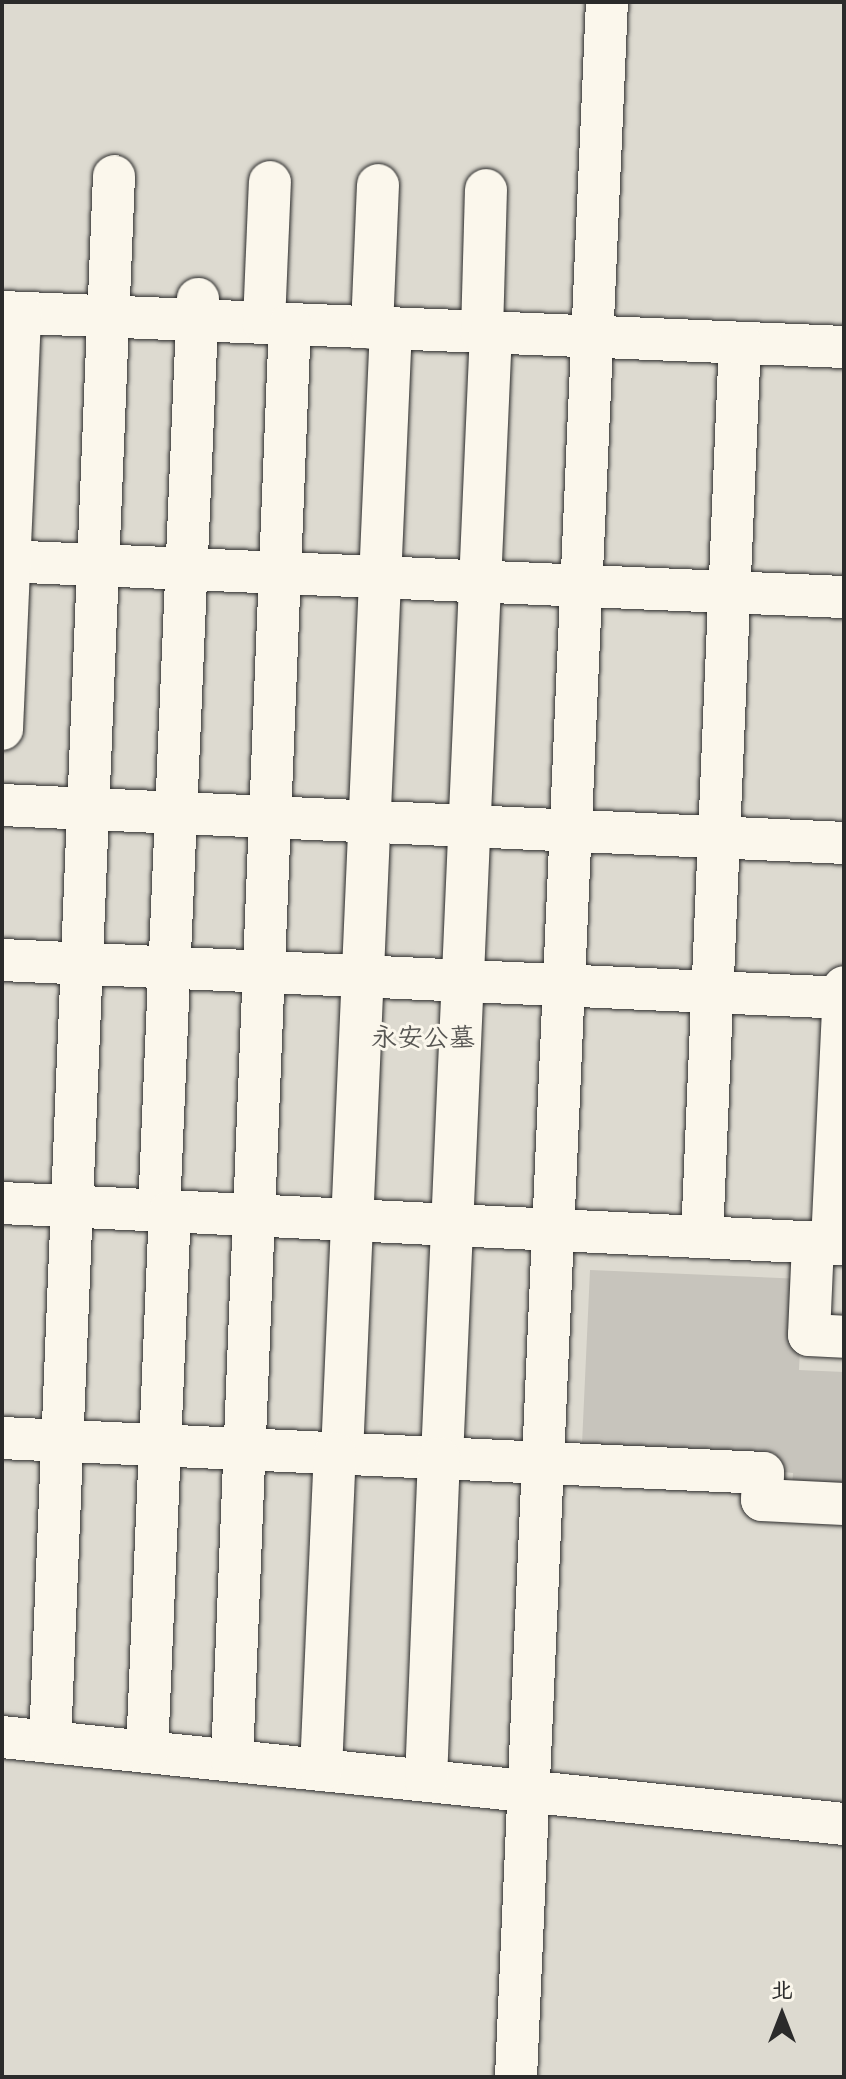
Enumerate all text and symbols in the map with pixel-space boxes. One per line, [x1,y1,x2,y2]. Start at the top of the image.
park label: 永安公墓 [371,1024,475,1056]
north arrow [742,1975,822,2055]
text: 北 [771,1977,793,2005]

